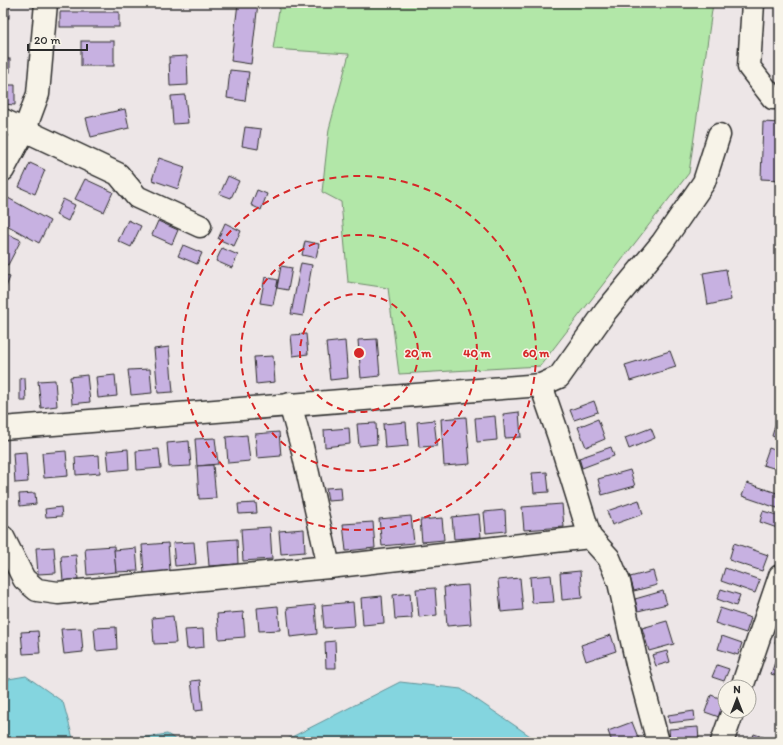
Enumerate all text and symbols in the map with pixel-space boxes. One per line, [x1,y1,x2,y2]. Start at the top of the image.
scale bar [28,26,87,52]
text: 20 m [34,33,61,47]
centre of rings [352,346,366,360]
text: 20 m [405,346,432,360]
text: 40 m [463,346,492,360]
text: 60 m [523,346,550,360]
north arrow [717,679,757,719]
text: N [733,683,741,696]

